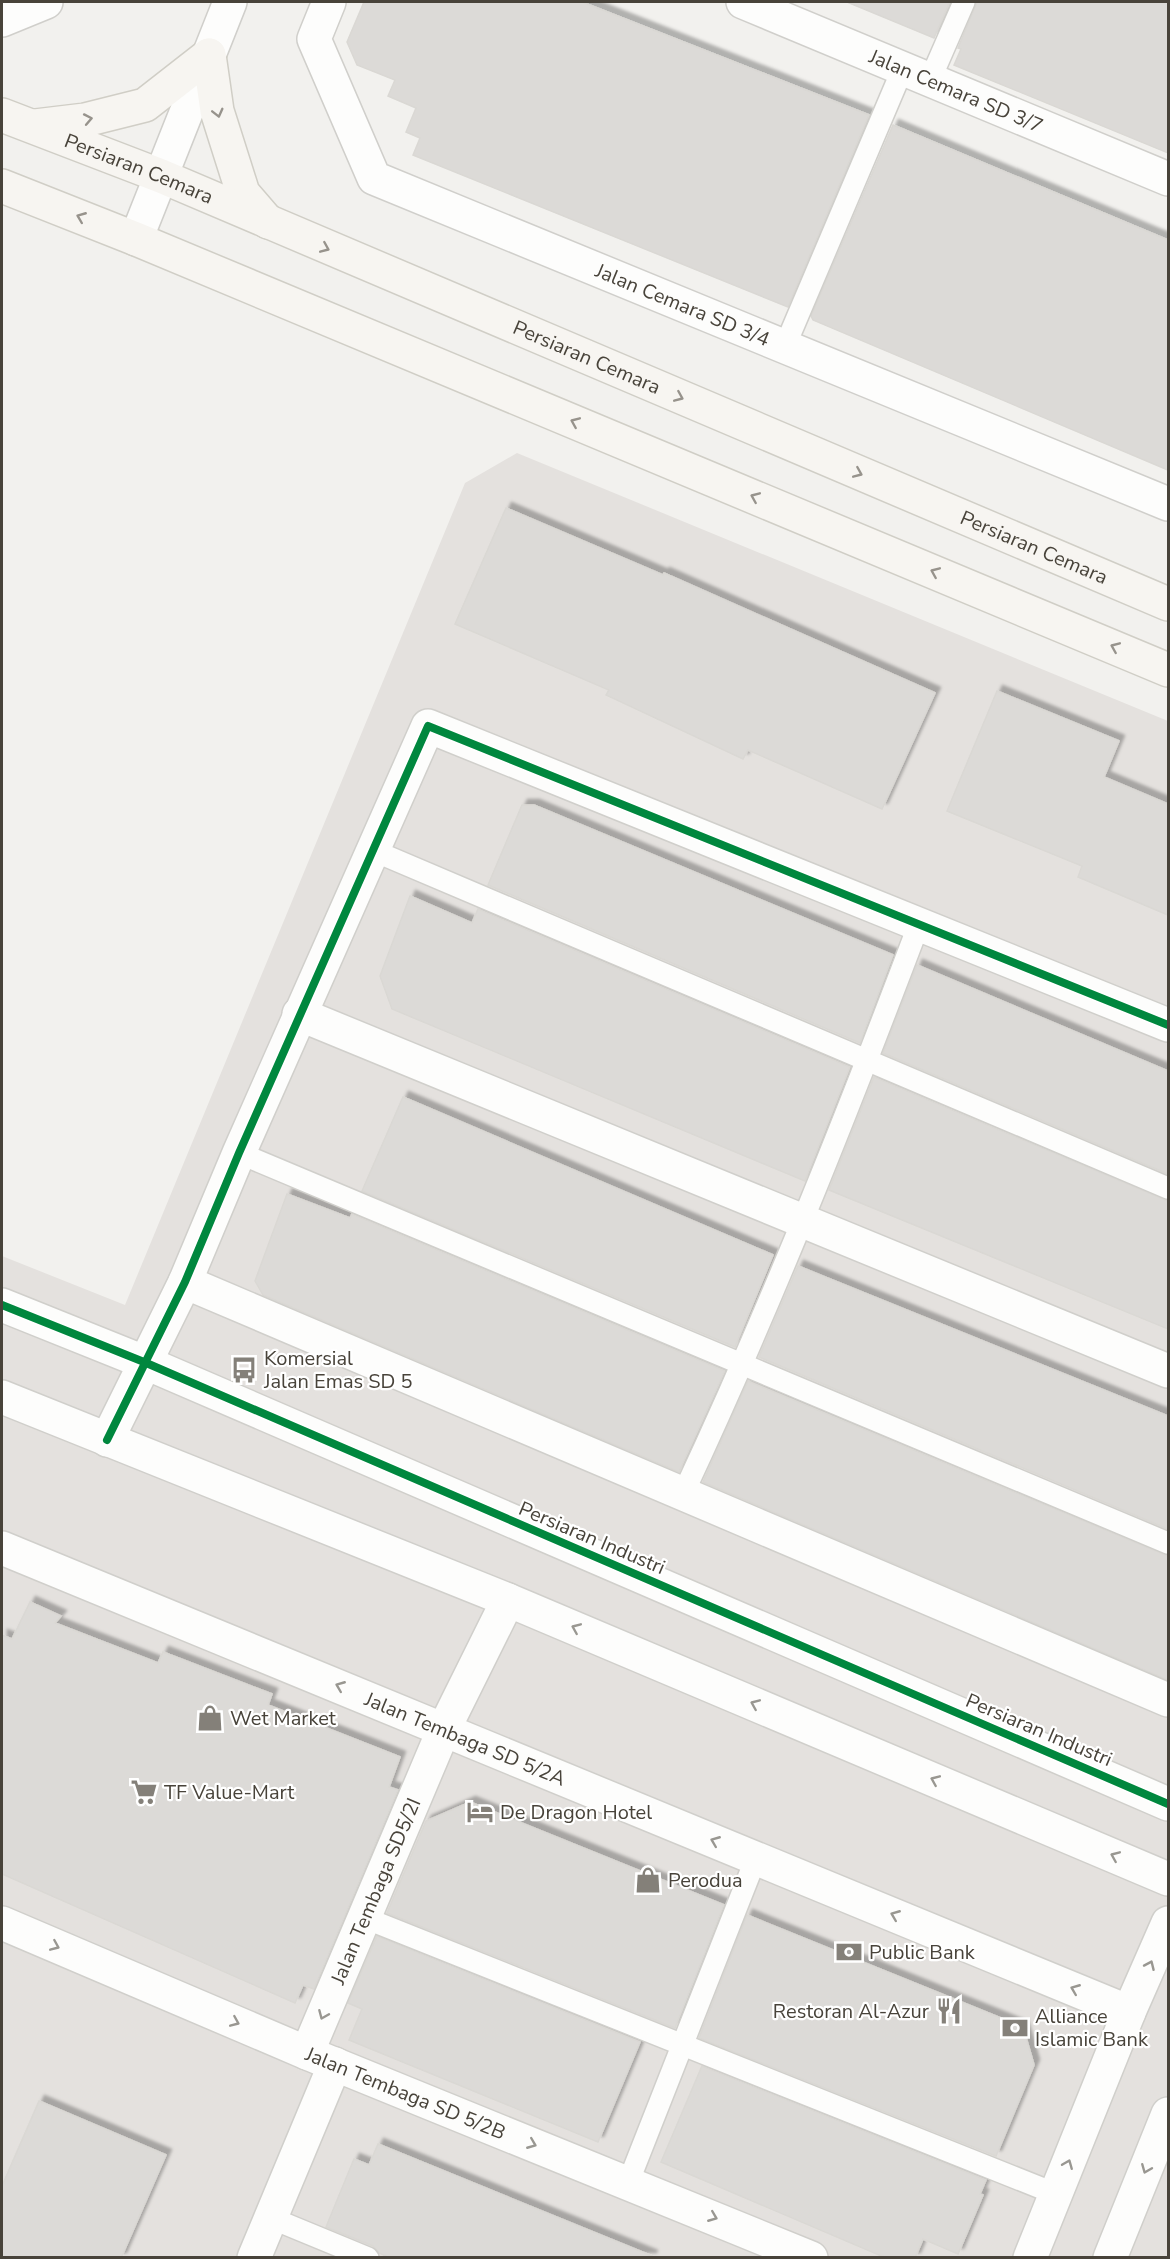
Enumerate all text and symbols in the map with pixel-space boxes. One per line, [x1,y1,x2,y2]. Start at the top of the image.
street label: Jalan Cemara SD 3/7 [864,42,1047,139]
one-way arrow [211,107,223,118]
one-way arrow [83,113,93,126]
street label: Persiaran Cemara [61,127,217,210]
one-way arrow [76,212,87,224]
one-way arrow [319,241,330,253]
street label: Jalan Cemara SD 3/4 [591,257,774,353]
street label: Persiaran Cemara [509,314,665,400]
one-way arrow [673,390,684,402]
one-way arrow [570,417,581,429]
one-way arrow [852,466,863,478]
one-way arrow [750,492,761,504]
street label: Persiaran Cemara [956,504,1112,590]
one-way arrow [930,567,941,579]
one-way arrow [1110,642,1121,654]
place label: Komersial Jalan Emas SD 5 [263,1345,413,1395]
bus stop icon: Komersial Jalan Emas SD 5 [229,1355,259,1385]
street label: Persiaran Industri [515,1495,669,1581]
one-way arrow [571,1624,582,1636]
one-way arrow [335,1681,346,1693]
street label: Jalan Tembaga SD 5/2A [360,1685,570,1792]
street label: Persiaran Industri [962,1687,1116,1773]
one-way arrow [751,1699,762,1711]
shop icon: Wet Market [195,1703,225,1733]
place label: Wet Market [230,1705,337,1732]
one-way arrow [930,1775,941,1787]
supermarket icon: TF Value-Mart [129,1777,159,1807]
place label: TF Value-Mart [164,1779,295,1806]
street label: Jalan Tembaga SD5/2I [324,1793,427,1989]
hotel icon: De Dragon Hotel [465,1797,495,1827]
place label: De Dragon Hotel [500,1799,652,1826]
one-way arrow [710,1836,721,1848]
one-way arrow [1110,1851,1121,1863]
shop icon: Perodua [633,1865,663,1895]
place label: Perodua [668,1867,743,1894]
one-way arrow [890,1910,901,1922]
bank icon: Public Bank [834,1937,864,1967]
one-way arrow [49,1939,60,1951]
place label: Public Bank [869,1939,976,1966]
one-way arrow [1143,1960,1155,1971]
one-way arrow [1070,1984,1081,1996]
restaurant icon: Restoran Al-Azur [934,1996,964,2026]
place label: Restoran Al-Azur [773,1998,929,2025]
place label: Alliance Islamic Bank [1035,2003,1149,2053]
one-way arrow [319,2009,331,2020]
bank icon: Alliance Islamic Bank [1000,2013,1030,2043]
one-way arrow [229,2015,240,2027]
street label: Jalan Tembaga SD 5/2B [301,2040,510,2146]
one-way arrow [526,2137,537,2149]
one-way arrow [1061,2160,1073,2171]
one-way arrow [1141,2162,1153,2173]
one-way arrow [706,2210,717,2222]

